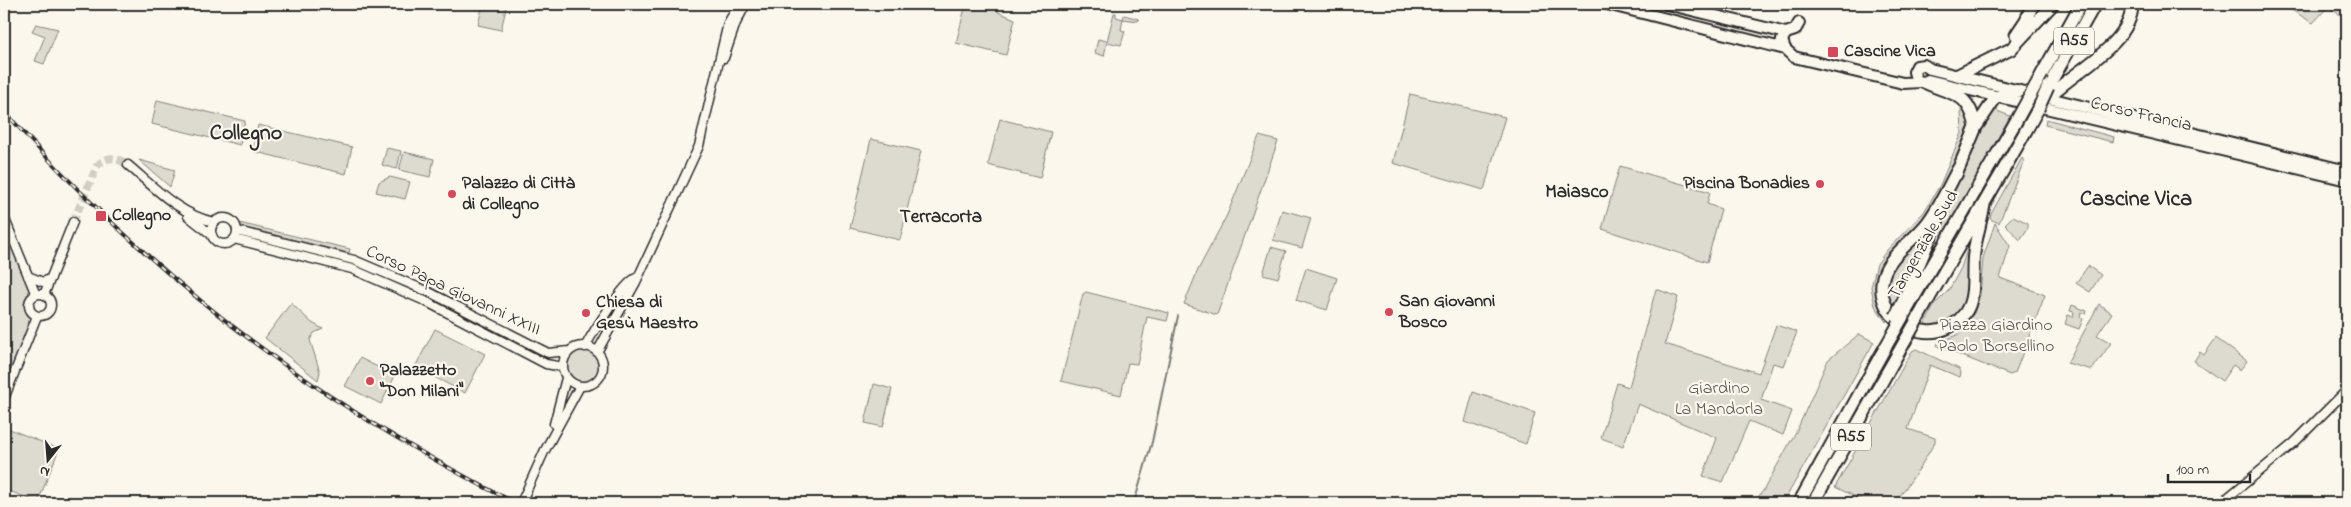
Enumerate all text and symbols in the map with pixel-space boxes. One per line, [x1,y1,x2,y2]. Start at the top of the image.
road number: A55 [2054,27,2094,54]
place label: Cascine Vica [1844,39,1936,65]
marker: Cascine Vica [1826,45,1840,59]
street label: Corso Francia [2088,91,2194,139]
district label: Collegno [210,118,282,151]
place label: Palazzo di Città di Collegno [462,171,576,219]
place label: Piscina Bonadies [1683,171,1810,197]
marker: Piscina Bonadies [1814,178,1826,190]
district label: Maiasco [1545,179,1609,206]
district label: Cascine Vica [2080,184,2192,216]
street label: Tangenziale Sud [1882,186,1967,305]
marker: Palazzo di Città di Collegno [446,188,458,200]
place label: Collegno [112,203,171,230]
district label: Terracorta [900,204,982,231]
marker: Collegno [94,209,108,223]
street label: Corso Papa Giovanni XXIII [361,239,545,343]
place label: San Giovanni Bosco [1398,289,1495,336]
place label: Chiesa di Gesù Maestro [596,290,698,337]
marker: San Giovanni Bosco [1383,306,1395,318]
marker: Chiesa di Gesù Maestro [580,307,592,319]
park label: Piazza Giardino Paolo Borsellino [1938,313,2054,360]
place label: Palazzetto "Don Milani" [379,358,464,405]
marker: Palazzetto "Don Milani" [364,375,376,387]
park label: Giardino La Mandorla [1675,376,1763,423]
road number: A55 [1831,424,1871,451]
north arrow [22,434,72,484]
scale bar [2168,452,2251,484]
text: 100 m [2176,459,2209,481]
text: N [37,460,52,482]

